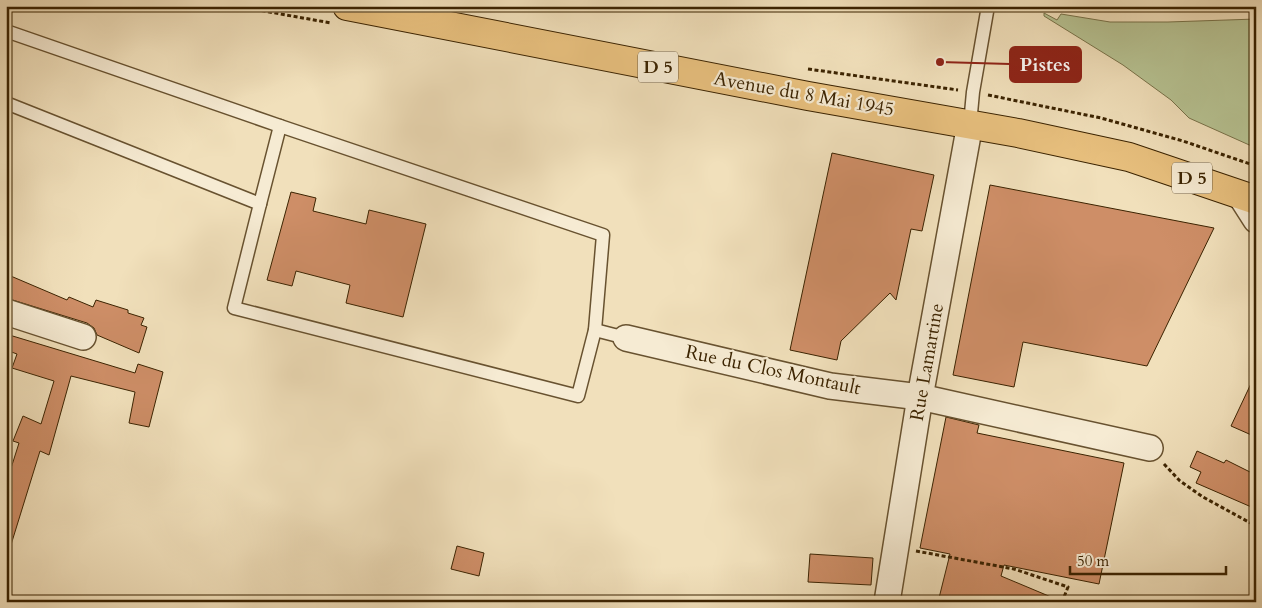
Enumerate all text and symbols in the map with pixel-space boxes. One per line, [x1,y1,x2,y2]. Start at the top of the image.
callout: Pistes [1010,47,1081,82]
text: Pistes [1020,51,1070,78]
road number: D 5 [638,52,678,82]
street label: Avenue du 8 Mai 1945 [712,65,896,123]
road number: D 5 [1172,162,1212,194]
street label: Rue Lamartine [904,301,950,423]
street label: Rue du Clos Montault [683,339,863,401]
scale bar [1070,543,1226,575]
text: 50 m [1077,551,1109,571]

